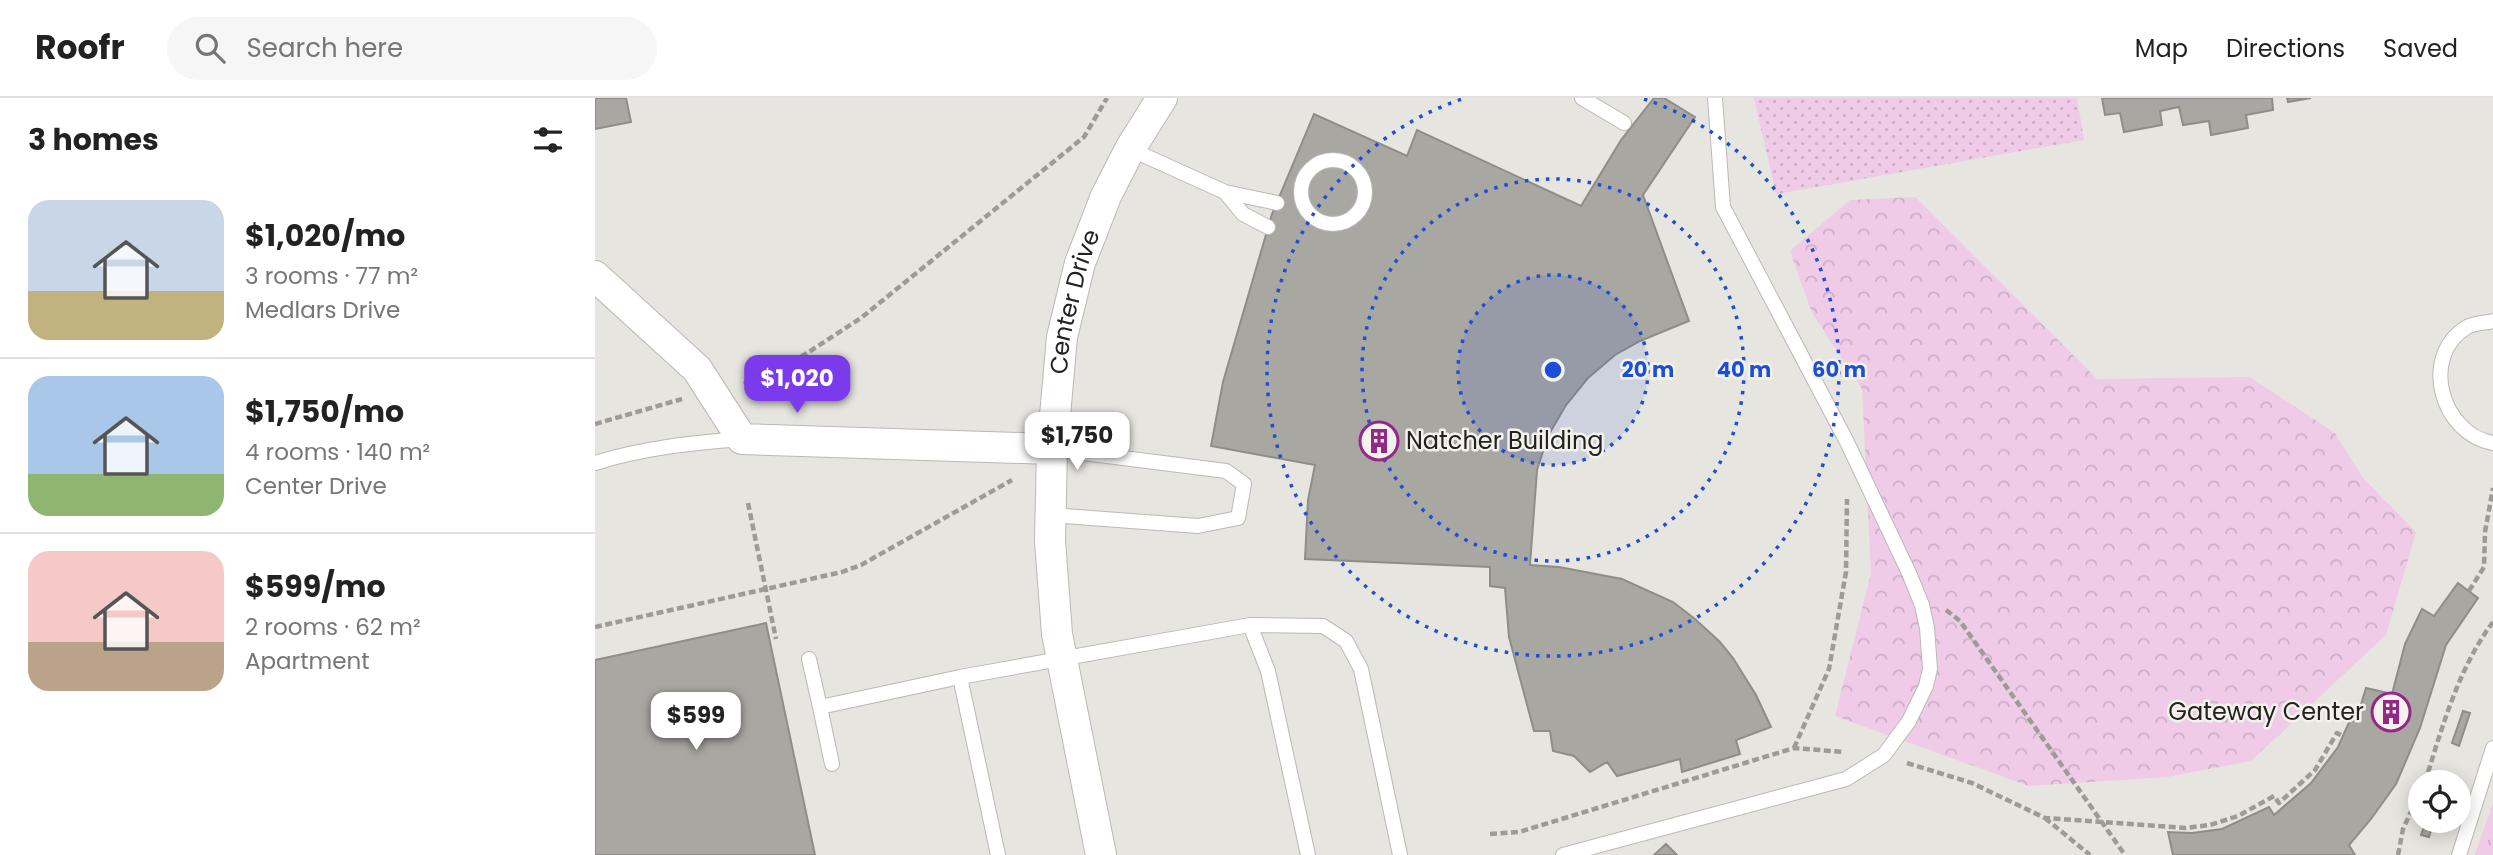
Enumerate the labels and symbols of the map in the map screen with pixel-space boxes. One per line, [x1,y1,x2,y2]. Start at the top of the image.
street label: Center Drive [1042,224,1107,375]
text: 20 m [1622,355,1674,384]
text: 40 m [1717,355,1771,384]
text: 60 m [1812,355,1866,384]
pin: $1,020 [740,356,854,415]
centre of rings [1541,358,1565,382]
pin: $1,750 [1020,412,1134,472]
building icon: Natcher Building [1358,420,1400,462]
place label: Natcher Building [1406,424,1604,457]
building icon: Gateway Center [2370,691,2412,733]
pin: $599 [655,692,737,752]
place label: Gateway Center [2168,695,2364,728]

